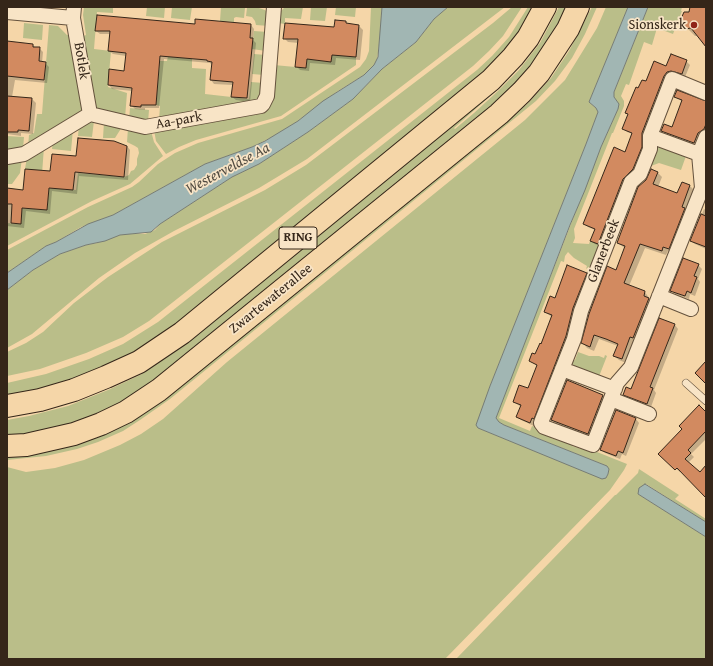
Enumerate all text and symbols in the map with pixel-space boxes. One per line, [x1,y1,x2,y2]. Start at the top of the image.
place label: Sionskerk [628,17,686,33]
marker: Sionskerk [689,20,699,30]
street label: Botlek [70,41,92,81]
street label: Aa-park [154,109,204,133]
water label: Westerveldse Aa [183,139,273,199]
street label: Glanerbeek [584,217,624,285]
road number: RING [279,227,317,249]
street label: Zwartewaterallee [226,260,316,338]

